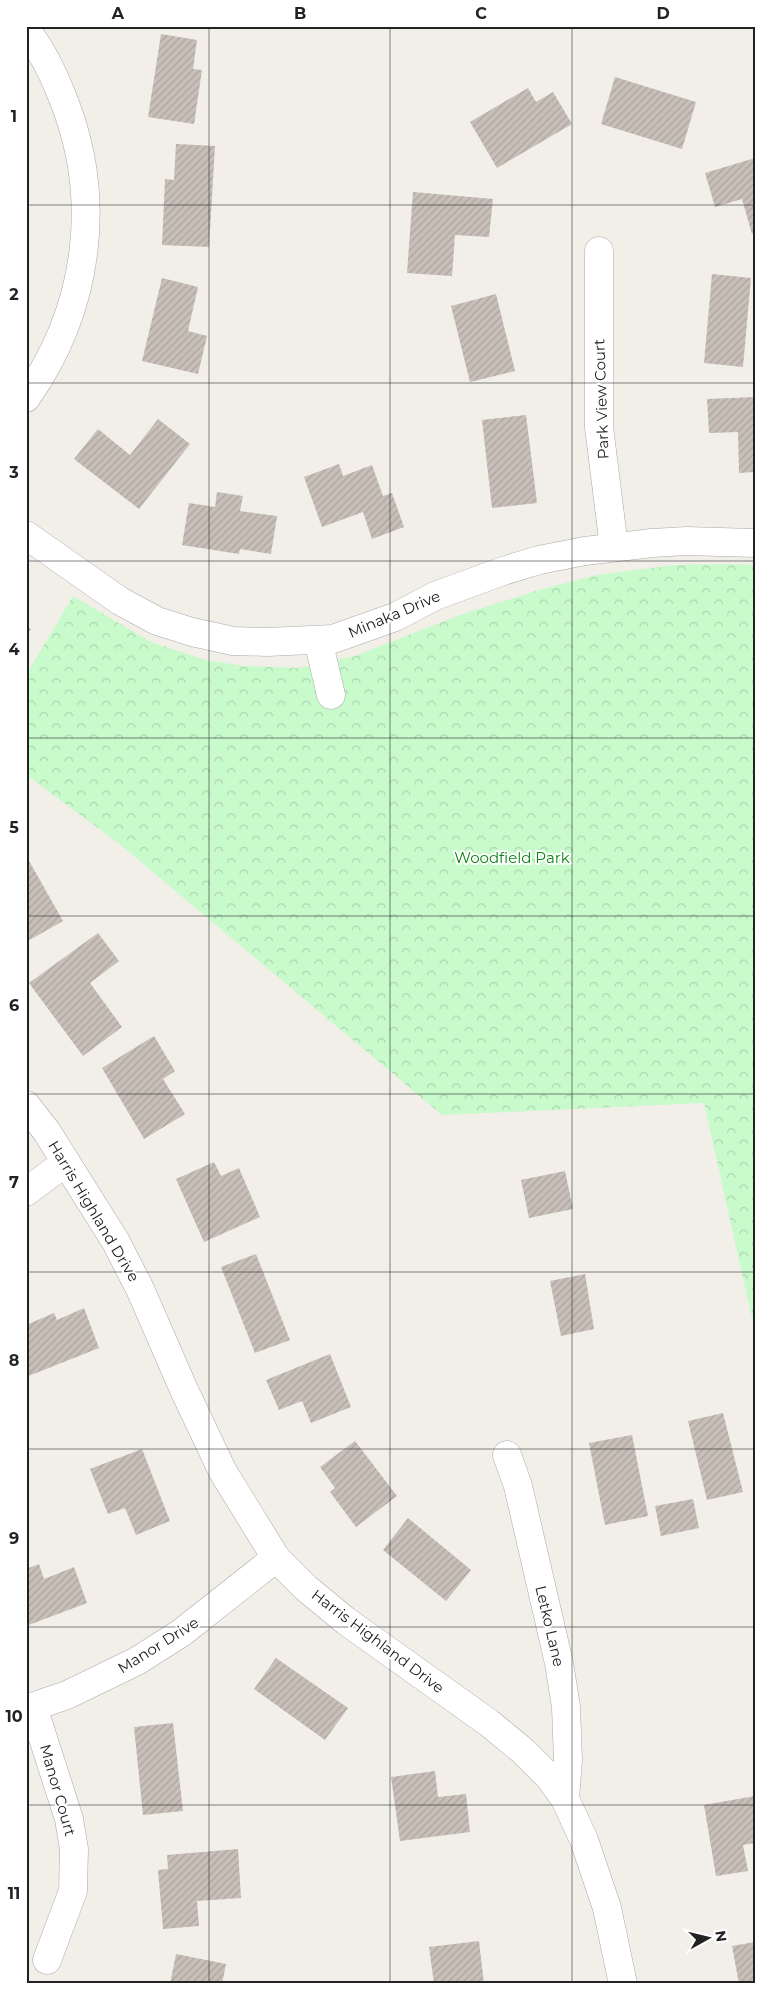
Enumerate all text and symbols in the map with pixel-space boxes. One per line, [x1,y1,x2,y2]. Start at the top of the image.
text: A [111,4,125,23]
text: B [294,4,306,23]
text: C [475,4,487,23]
text: D [656,4,670,23]
text: 1 [11,107,17,126]
text: 2 [9,285,19,304]
street label: Park View Court [589,338,613,460]
text: 3 [8,463,19,482]
street label: Minaka Drive [345,586,443,642]
text: 4 [8,640,20,659]
text: 5 [9,818,19,837]
park label: Woodfield Park [454,848,570,867]
text: 6 [9,996,19,1015]
street label: Harris Highland Drive [44,1137,144,1285]
text: 7 [9,1173,19,1192]
text: 8 [9,1351,19,1370]
text: 9 [9,1529,19,1548]
street label: Letko Lane [531,1584,569,1668]
street label: Harris Highland Drive [308,1585,448,1697]
street label: Manor Drive [114,1613,202,1677]
text: 10 [5,1707,23,1726]
street label: Manor Court [36,1742,80,1838]
text: 11 [8,1884,20,1903]
north arrow [684,1912,734,1962]
text: N [711,1929,731,1943]

